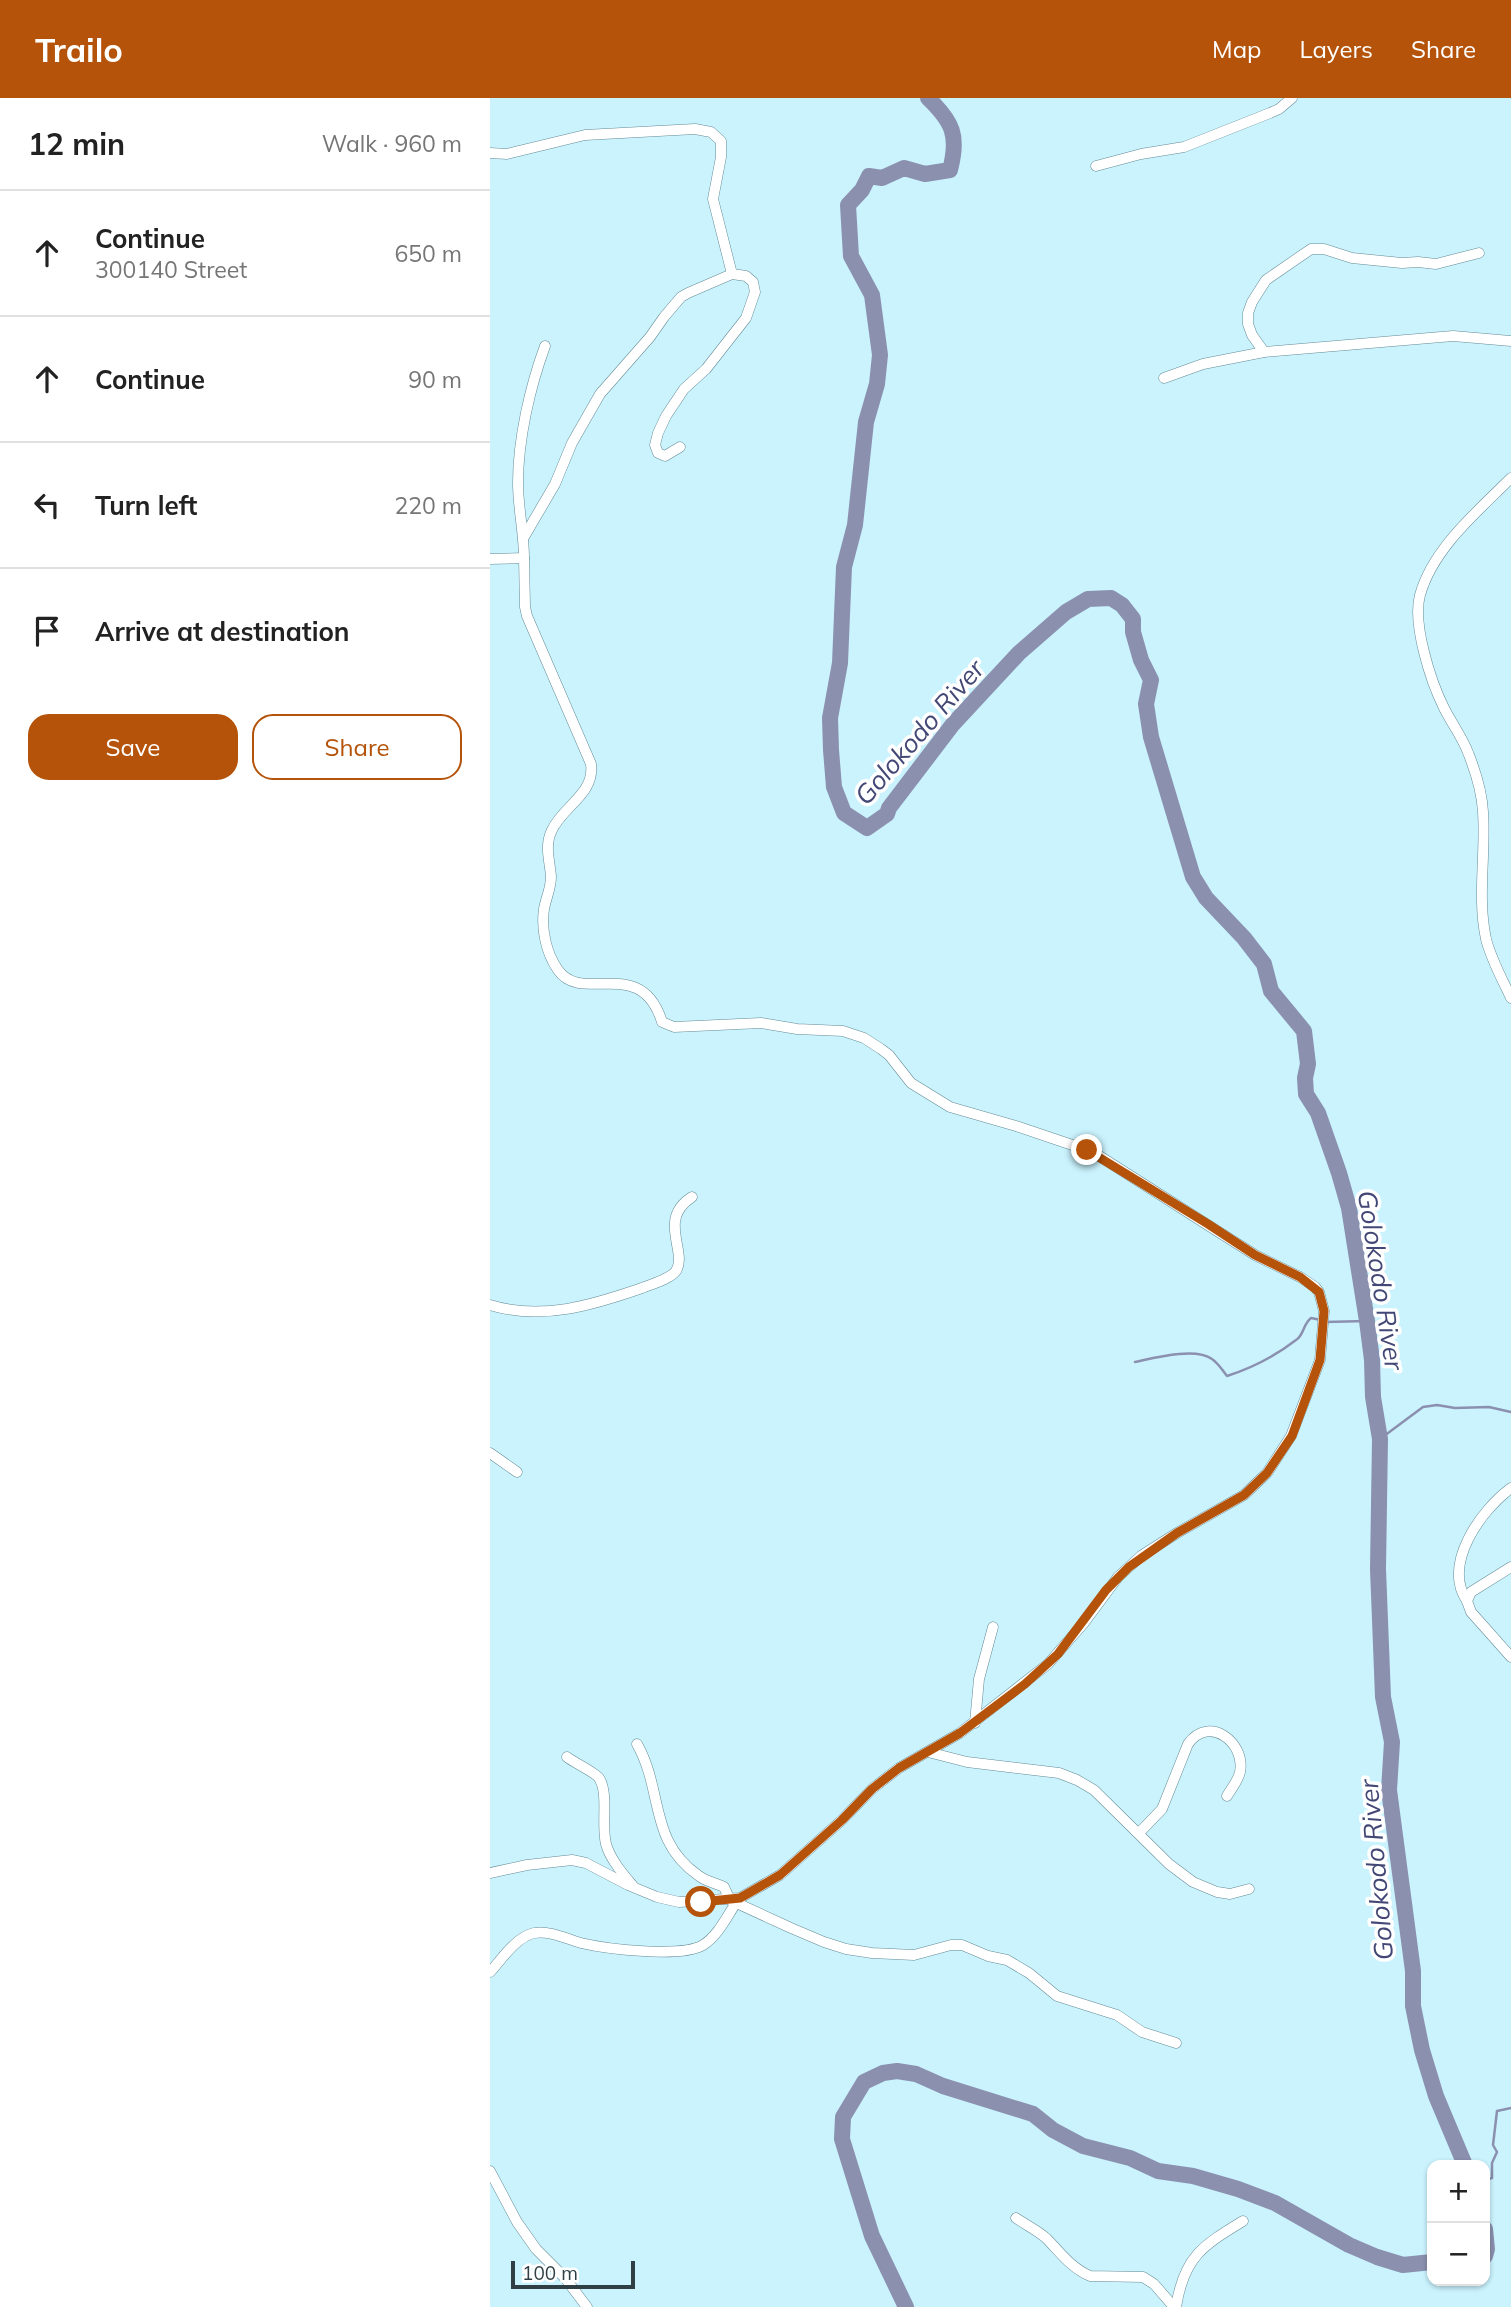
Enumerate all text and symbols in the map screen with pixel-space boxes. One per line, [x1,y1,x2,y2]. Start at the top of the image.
text: Trailo [35,29,123,70]
text: Map [1212,34,1261,64]
text: Layers [1299,34,1373,64]
text: Share [1411,34,1476,64]
text: 12 min [28,125,125,163]
text: Walk · 960 m [322,129,462,158]
text: Continue [95,222,205,255]
icon: ahead [28,234,66,272]
text: 650 m [394,239,462,268]
text: 300140 Street [95,255,247,284]
icon: ahead [28,360,66,398]
text: Continue [95,363,205,396]
text: 90 m [408,365,462,394]
icon: left [28,486,66,524]
text: Turn left [95,489,197,522]
text: 220 m [394,491,462,520]
icon: arrive [28,612,66,650]
text: Arrive at destination [95,615,350,648]
water label: Golokodo River [847,652,992,811]
button: Save [28,714,238,780]
button: Share [252,714,462,780]
route end [1071,1134,1102,1165]
water label: Golokodo River [1351,1188,1412,1374]
water label: Golokodo River [1352,1777,1400,1962]
route start [685,1886,716,1917]
map controls [1427,2160,1490,2286]
button: + [1427,2160,1490,2223]
button: − [1427,2223,1490,2286]
scale bar [511,2258,635,2290]
text: 100 m [522,2261,578,2285]

